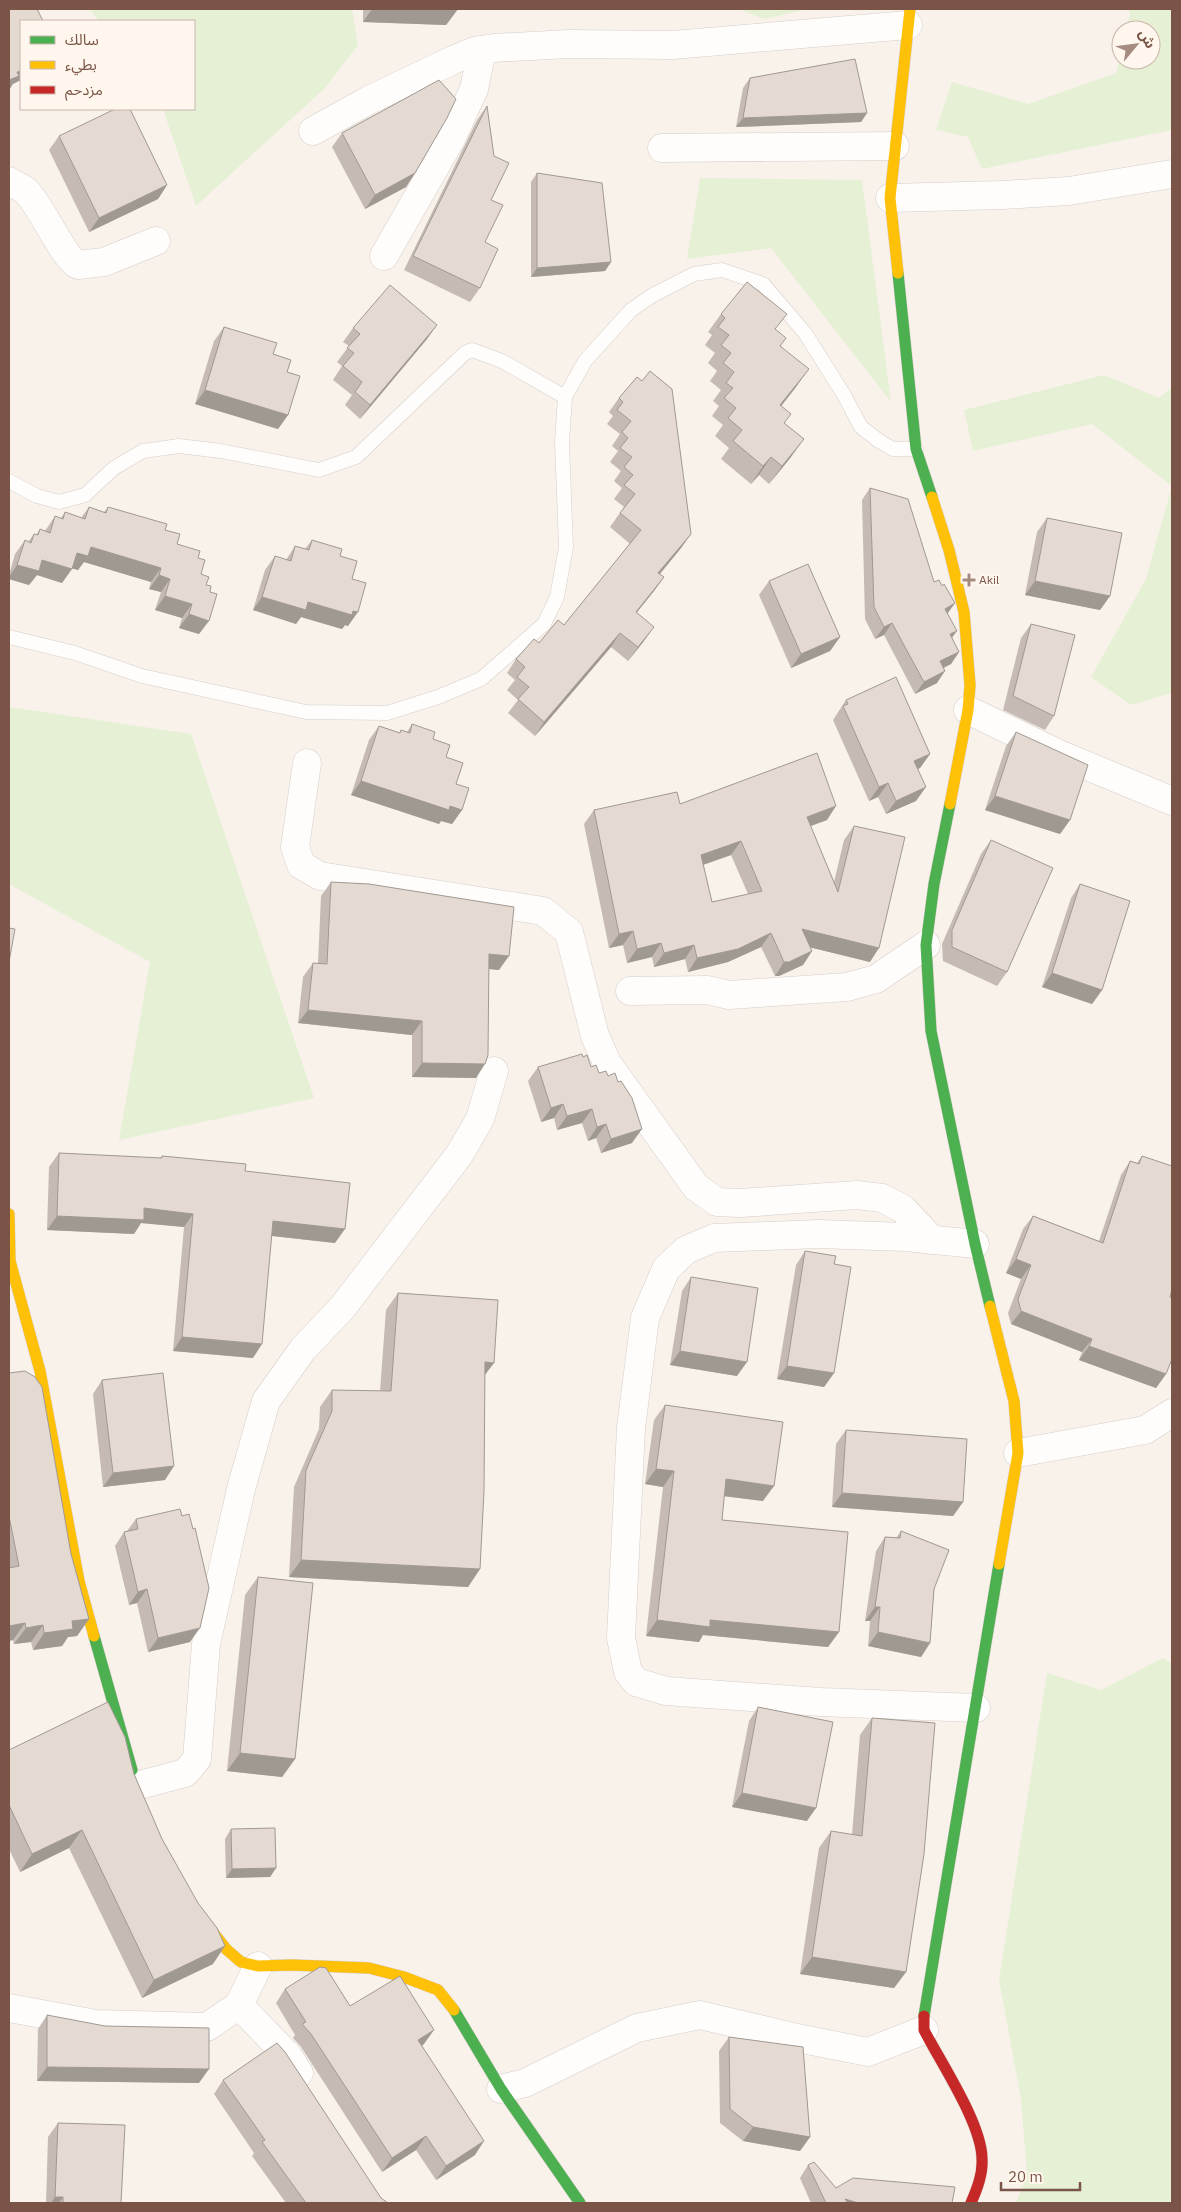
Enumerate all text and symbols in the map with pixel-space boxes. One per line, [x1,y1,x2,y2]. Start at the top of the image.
legend [20,20,195,110]
north arrow [1111,20,1161,70]
text: ش [1135,26,1160,51]
text: سالك [65,30,99,49]
text: بطيء [65,55,97,76]
text: مزدحم [65,80,103,101]
place label: Akil [979,572,999,587]
marker: Akil [963,574,975,586]
scale bar [1001,2160,1080,2192]
text: 20 m [1008,2167,1043,2186]

